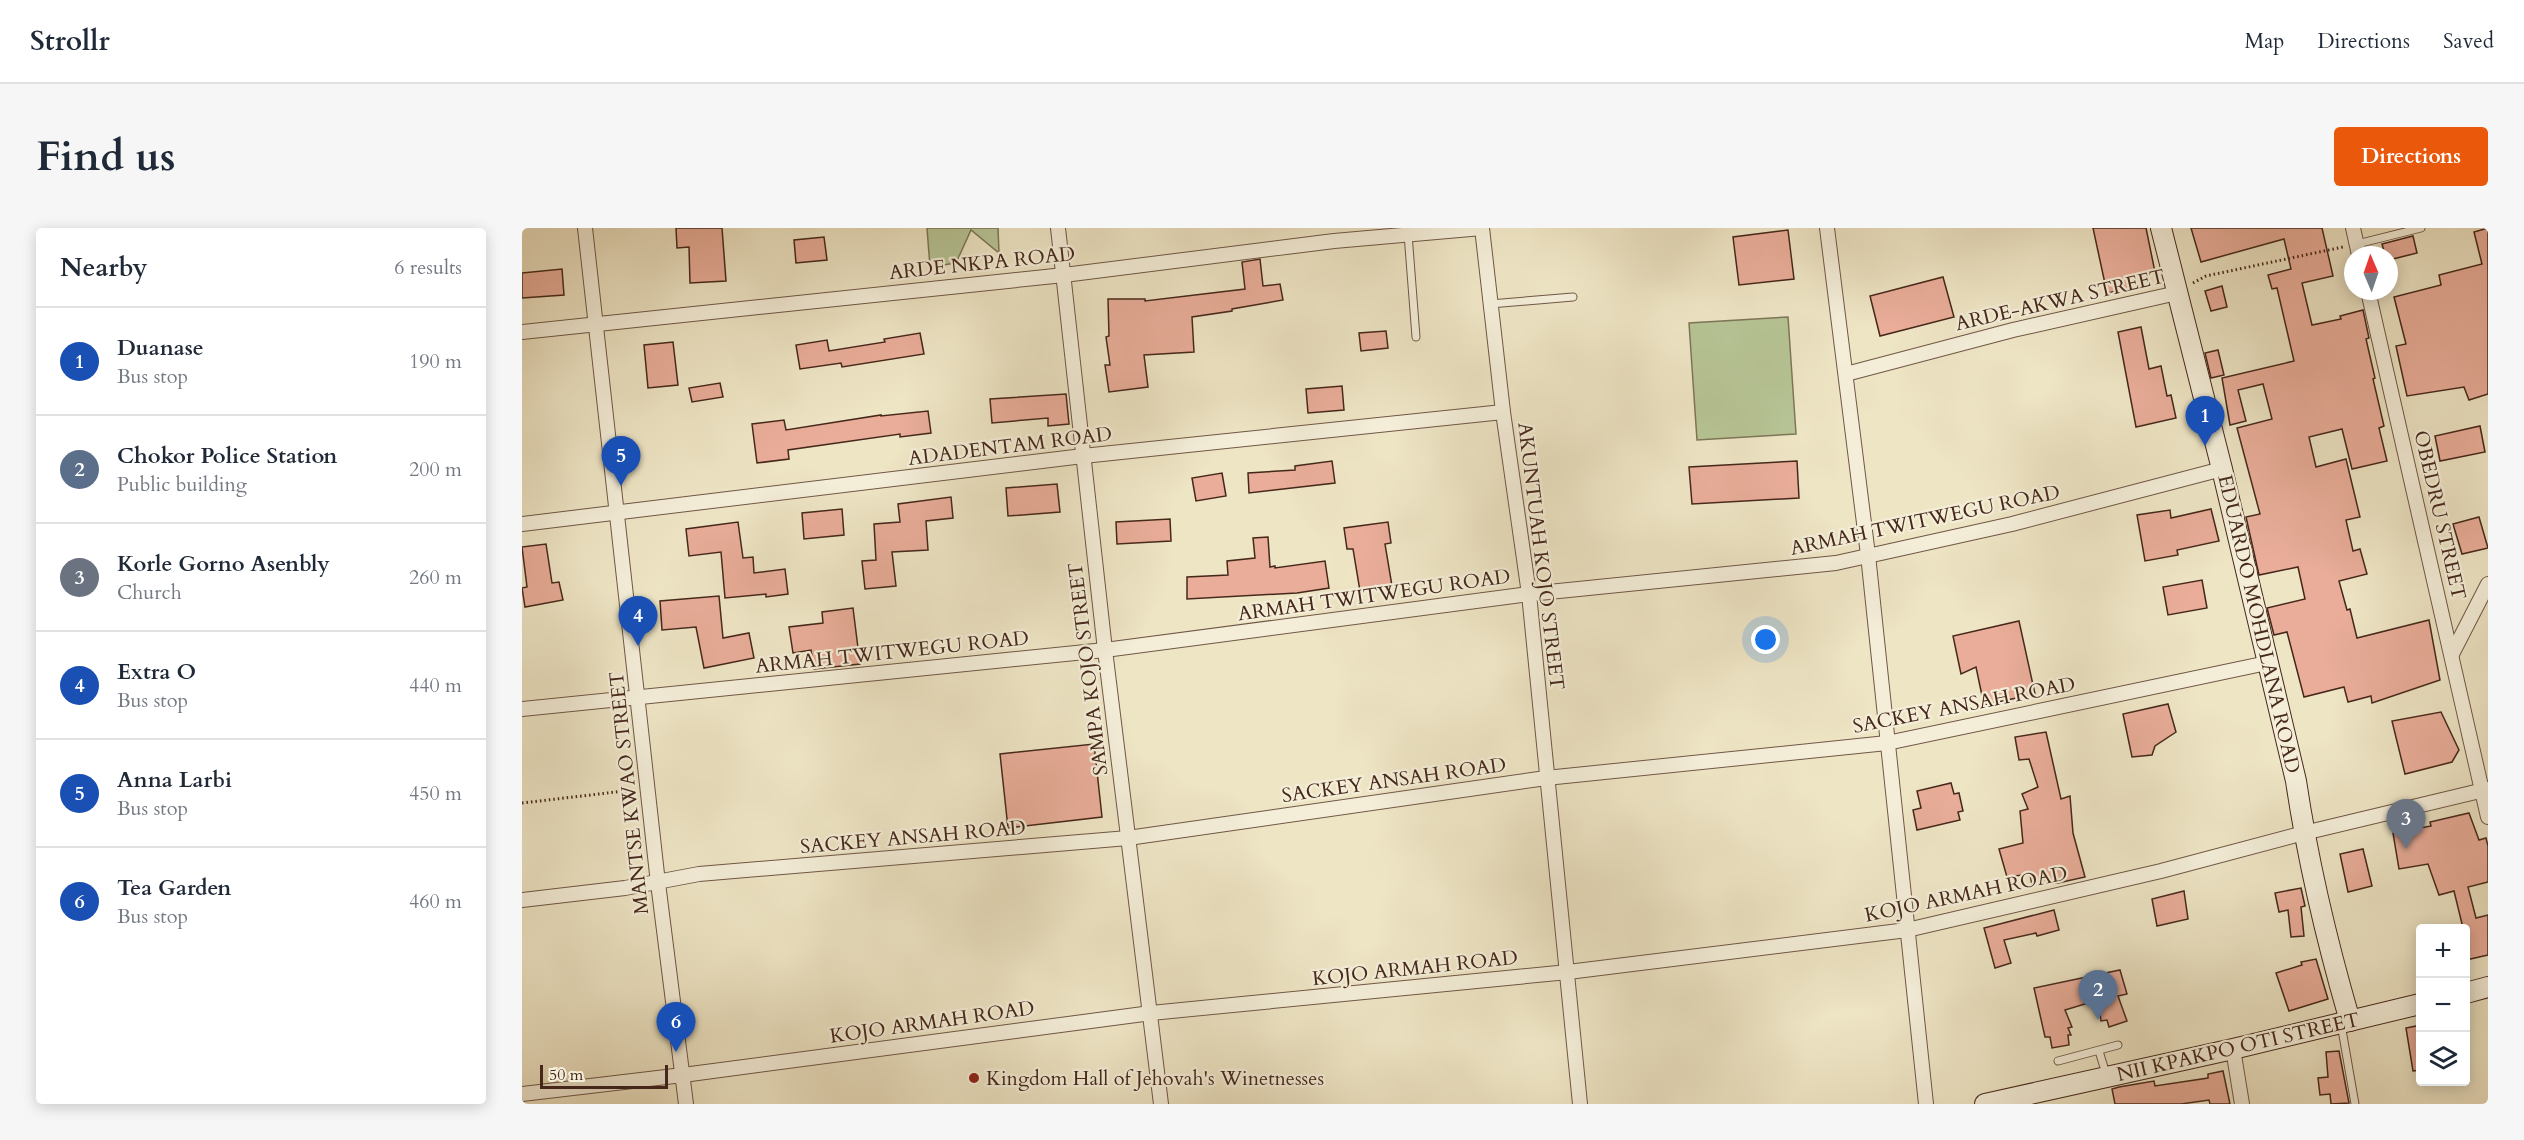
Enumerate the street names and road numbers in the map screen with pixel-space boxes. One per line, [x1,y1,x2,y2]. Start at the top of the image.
street label: ARDE NKPA ROAD [888,240,1076,286]
street label: ARDE-AKWA STREET [1953,263,2168,337]
street label: ADADENTAM ROAD [907,420,1113,472]
street label: AKUNTUAH KOJO STREET [1511,421,1571,692]
street label: OBEDRU STREET [2407,428,2473,603]
street label: EDUARDO MOHDLANA ROAD [2211,472,2307,776]
street label: ARMAH TWITWEGU ROAD [1788,478,2062,562]
street label: SAMPA KOJO STREET [1062,561,1114,777]
street label: ARMAH TWITWEGU ROAD [1236,562,1512,628]
street label: ARMAH TWITWEGU ROAD [754,624,1030,680]
street label: MANTSE KWAO STREET [603,670,655,916]
street label: SACKEY ANSAH ROAD [1850,670,2078,740]
street label: SACKEY ANSAH ROAD [1280,751,1508,809]
street label: SACKEY ANSAH ROAD [799,814,1027,860]
street label: KOJO ARMAH ROAD [1862,859,2070,929]
street label: KOJO ARMAH ROAD [1311,944,1519,992]
street label: KOJO ARMAH ROAD [828,994,1036,1050]
street label: NII KPAKPO OTI STREET [2114,1006,2362,1088]

